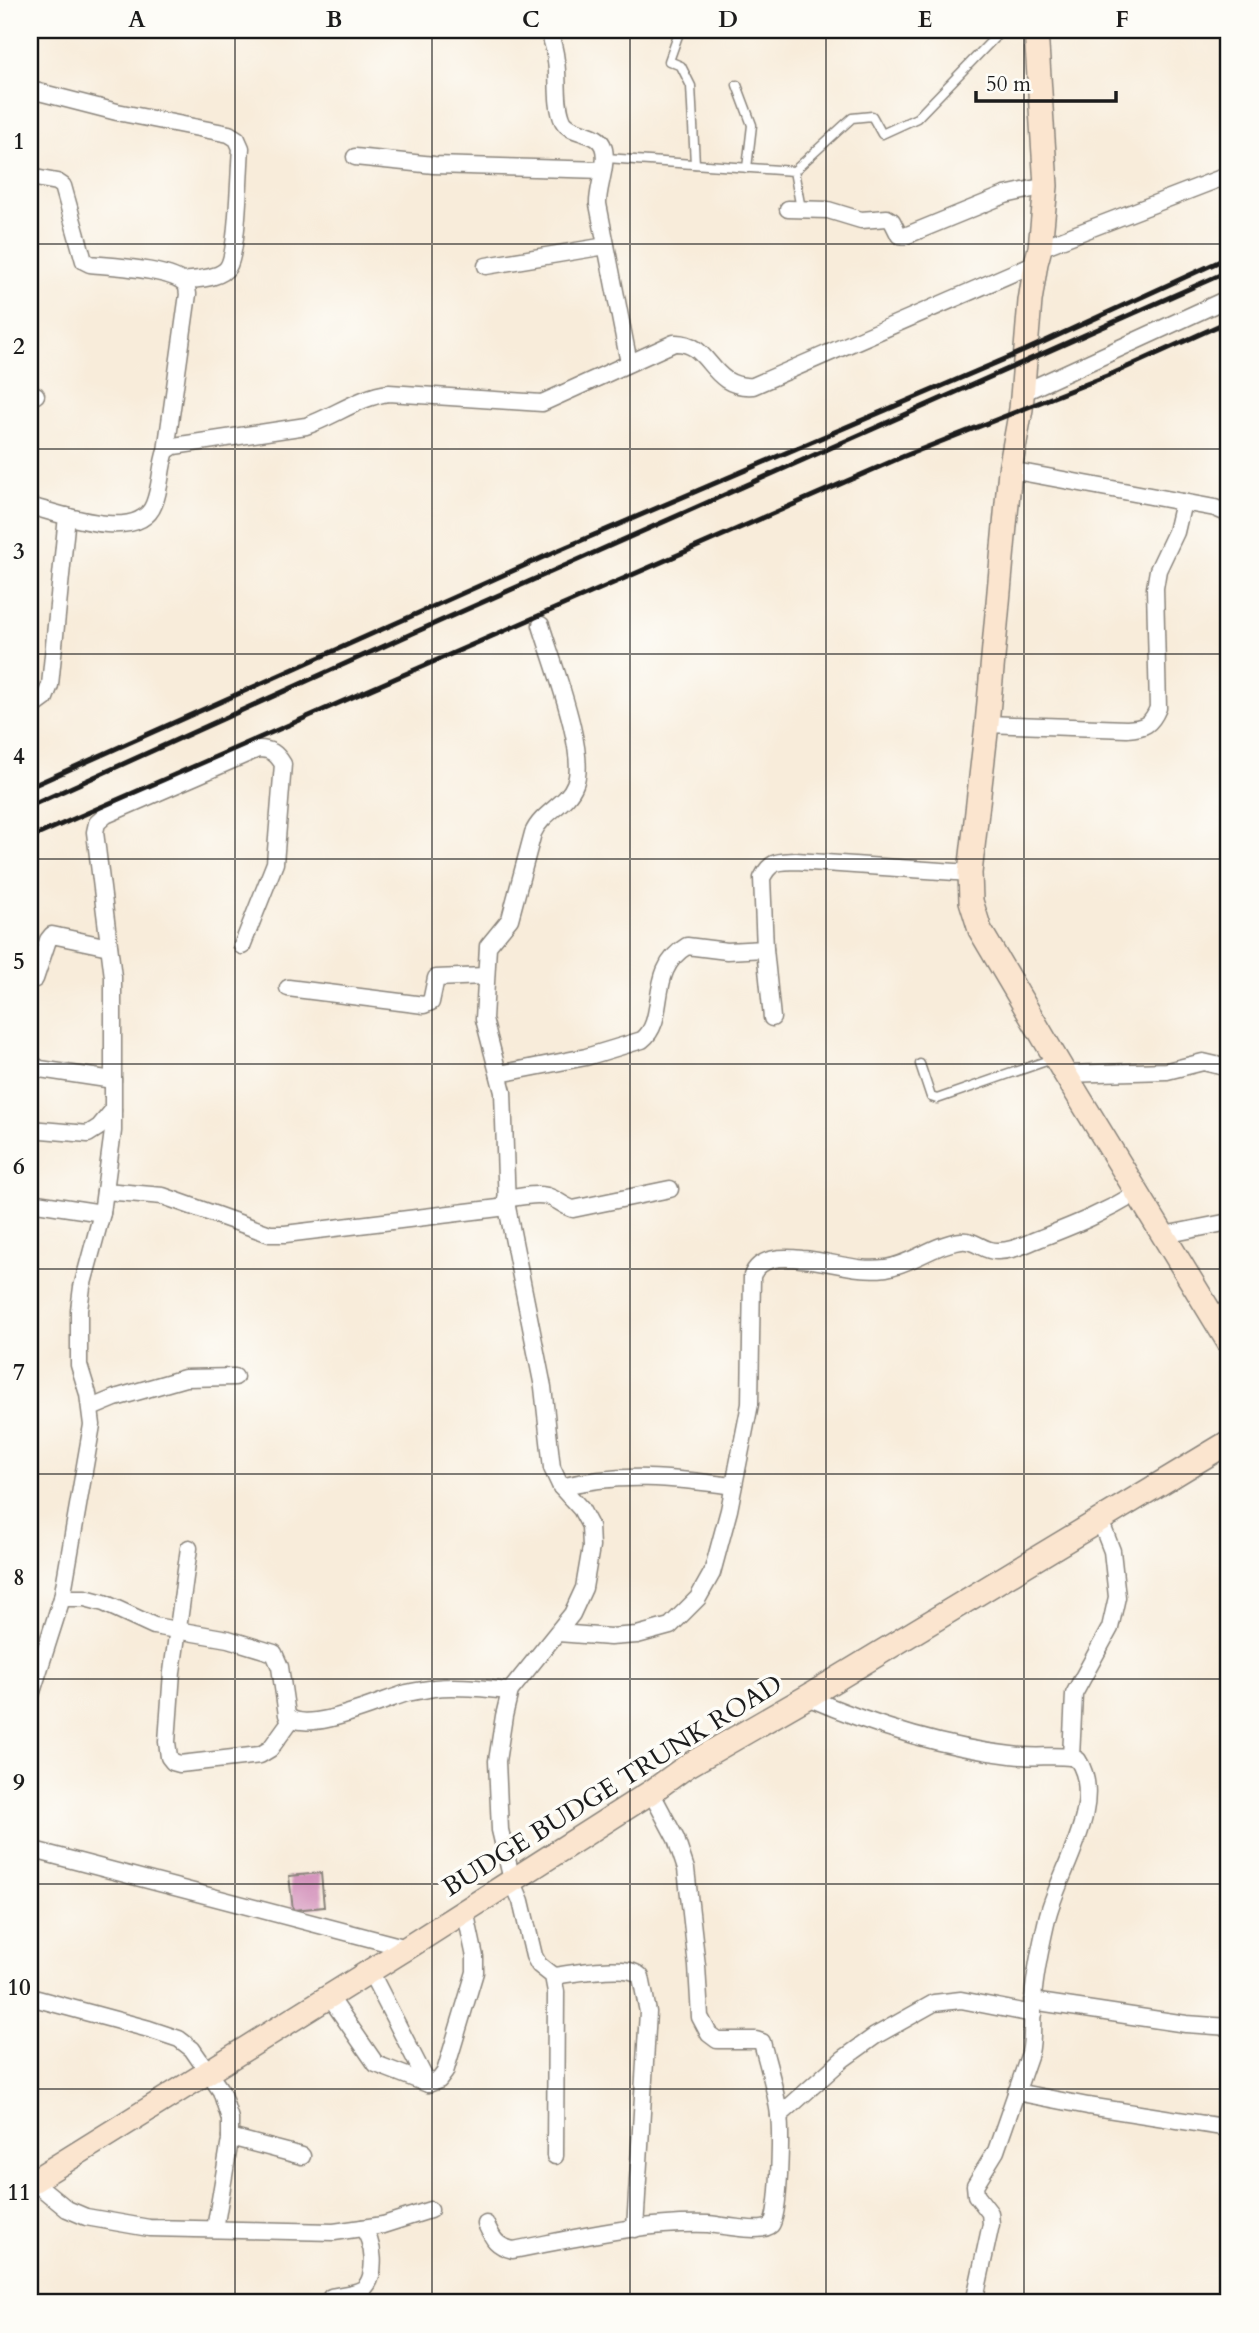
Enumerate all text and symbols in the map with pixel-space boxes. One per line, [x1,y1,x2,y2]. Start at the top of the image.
text: A [128,4,146,35]
text: B [326,4,342,35]
text: C [522,4,540,35]
text: D [718,4,738,35]
text: E [918,4,932,35]
text: F [1115,4,1129,35]
scale bar [976,60,1116,104]
text: 50 m [986,70,1031,99]
text: 1 [13,126,25,157]
text: 2 [13,331,25,362]
text: 3 [13,536,25,567]
text: 4 [13,741,25,772]
text: 5 [13,946,25,977]
text: 6 [13,1151,25,1182]
text: 7 [13,1357,25,1388]
text: 8 [13,1562,25,1593]
street label: BUDGE BUDGE TRUNK ROAD [436,1666,789,1905]
text: 9 [13,1767,25,1798]
text: 10 [7,1972,31,2003]
text: 11 [7,2177,31,2208]

